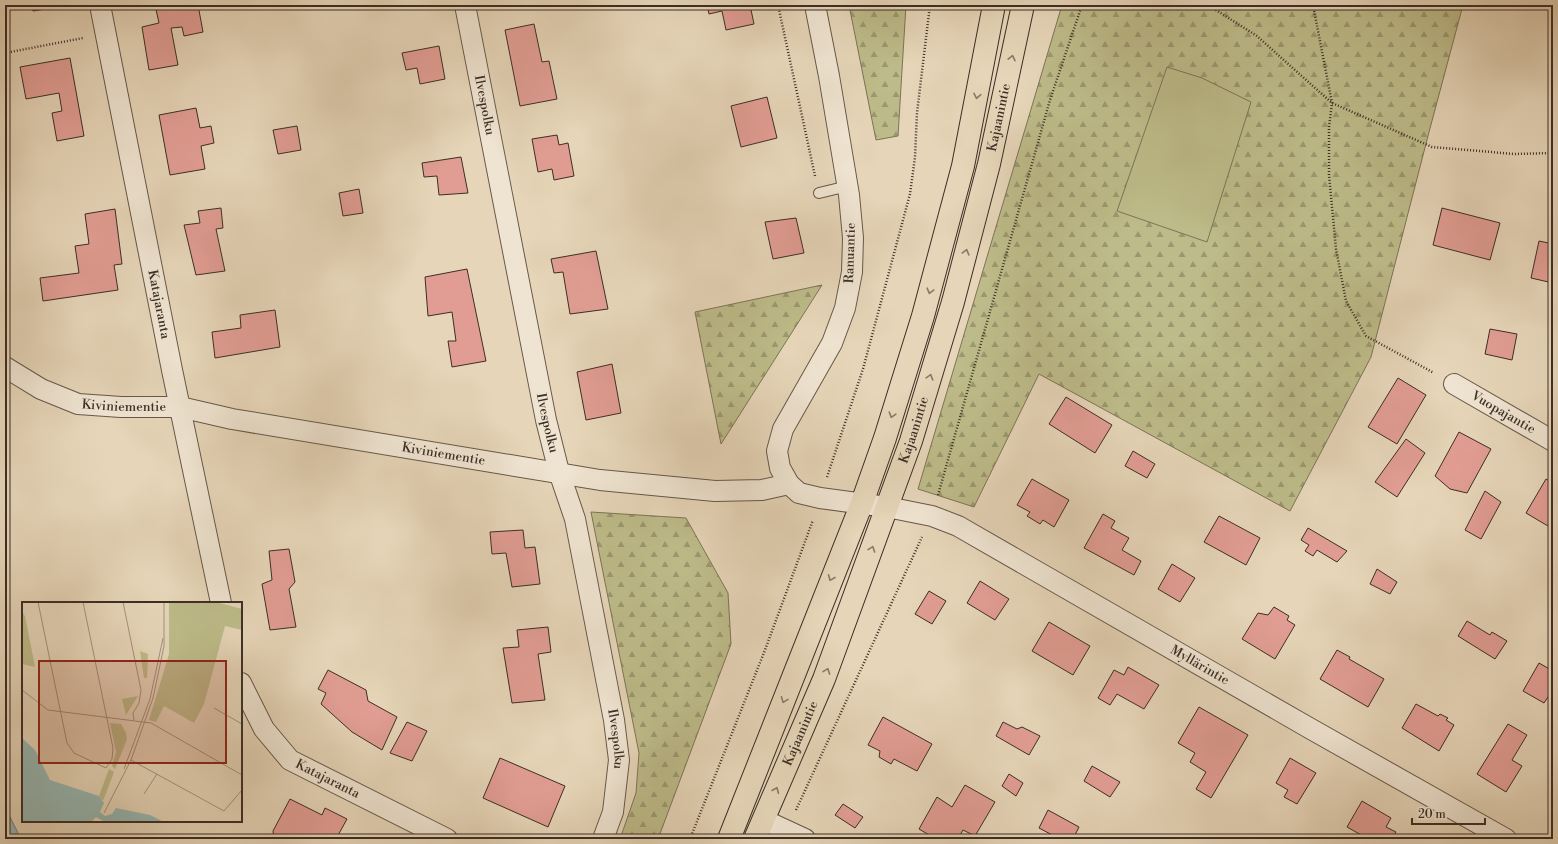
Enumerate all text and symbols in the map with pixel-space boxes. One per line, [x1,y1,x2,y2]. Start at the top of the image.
one-way arrow [1008,55,1016,61]
street label: Ilvespolku [471,74,498,137]
street label: Kajaanintie [984,82,1014,153]
one-way arrow [973,93,981,99]
street label: Ranuantie [841,222,859,284]
one-way arrow [961,249,970,256]
street label: Katajaranta [144,268,174,341]
one-way arrow [926,287,935,294]
one-way arrow [925,374,934,381]
street label: Vuopajantie [1468,387,1539,437]
street label: Ilvespolku [533,392,562,455]
street label: Kajaanintie [896,394,932,466]
street label: Kiviniementie [81,396,166,415]
one-way arrow [888,411,897,418]
street label: Kiviniementie [401,439,487,469]
one-way arrow [867,545,875,552]
one-way arrow [828,575,836,582]
inset map [22,602,242,822]
street label: Myllärintie [1167,642,1233,689]
one-way arrow [822,667,830,674]
one-way arrow [781,696,789,703]
street label: Kajaanintie [779,698,822,768]
street label: Ilvespolku [604,707,627,771]
street label: Katajaranta [293,756,363,802]
one-way arrow [772,787,780,794]
scale bar [1412,800,1485,826]
text: 20 m [1418,807,1446,822]

